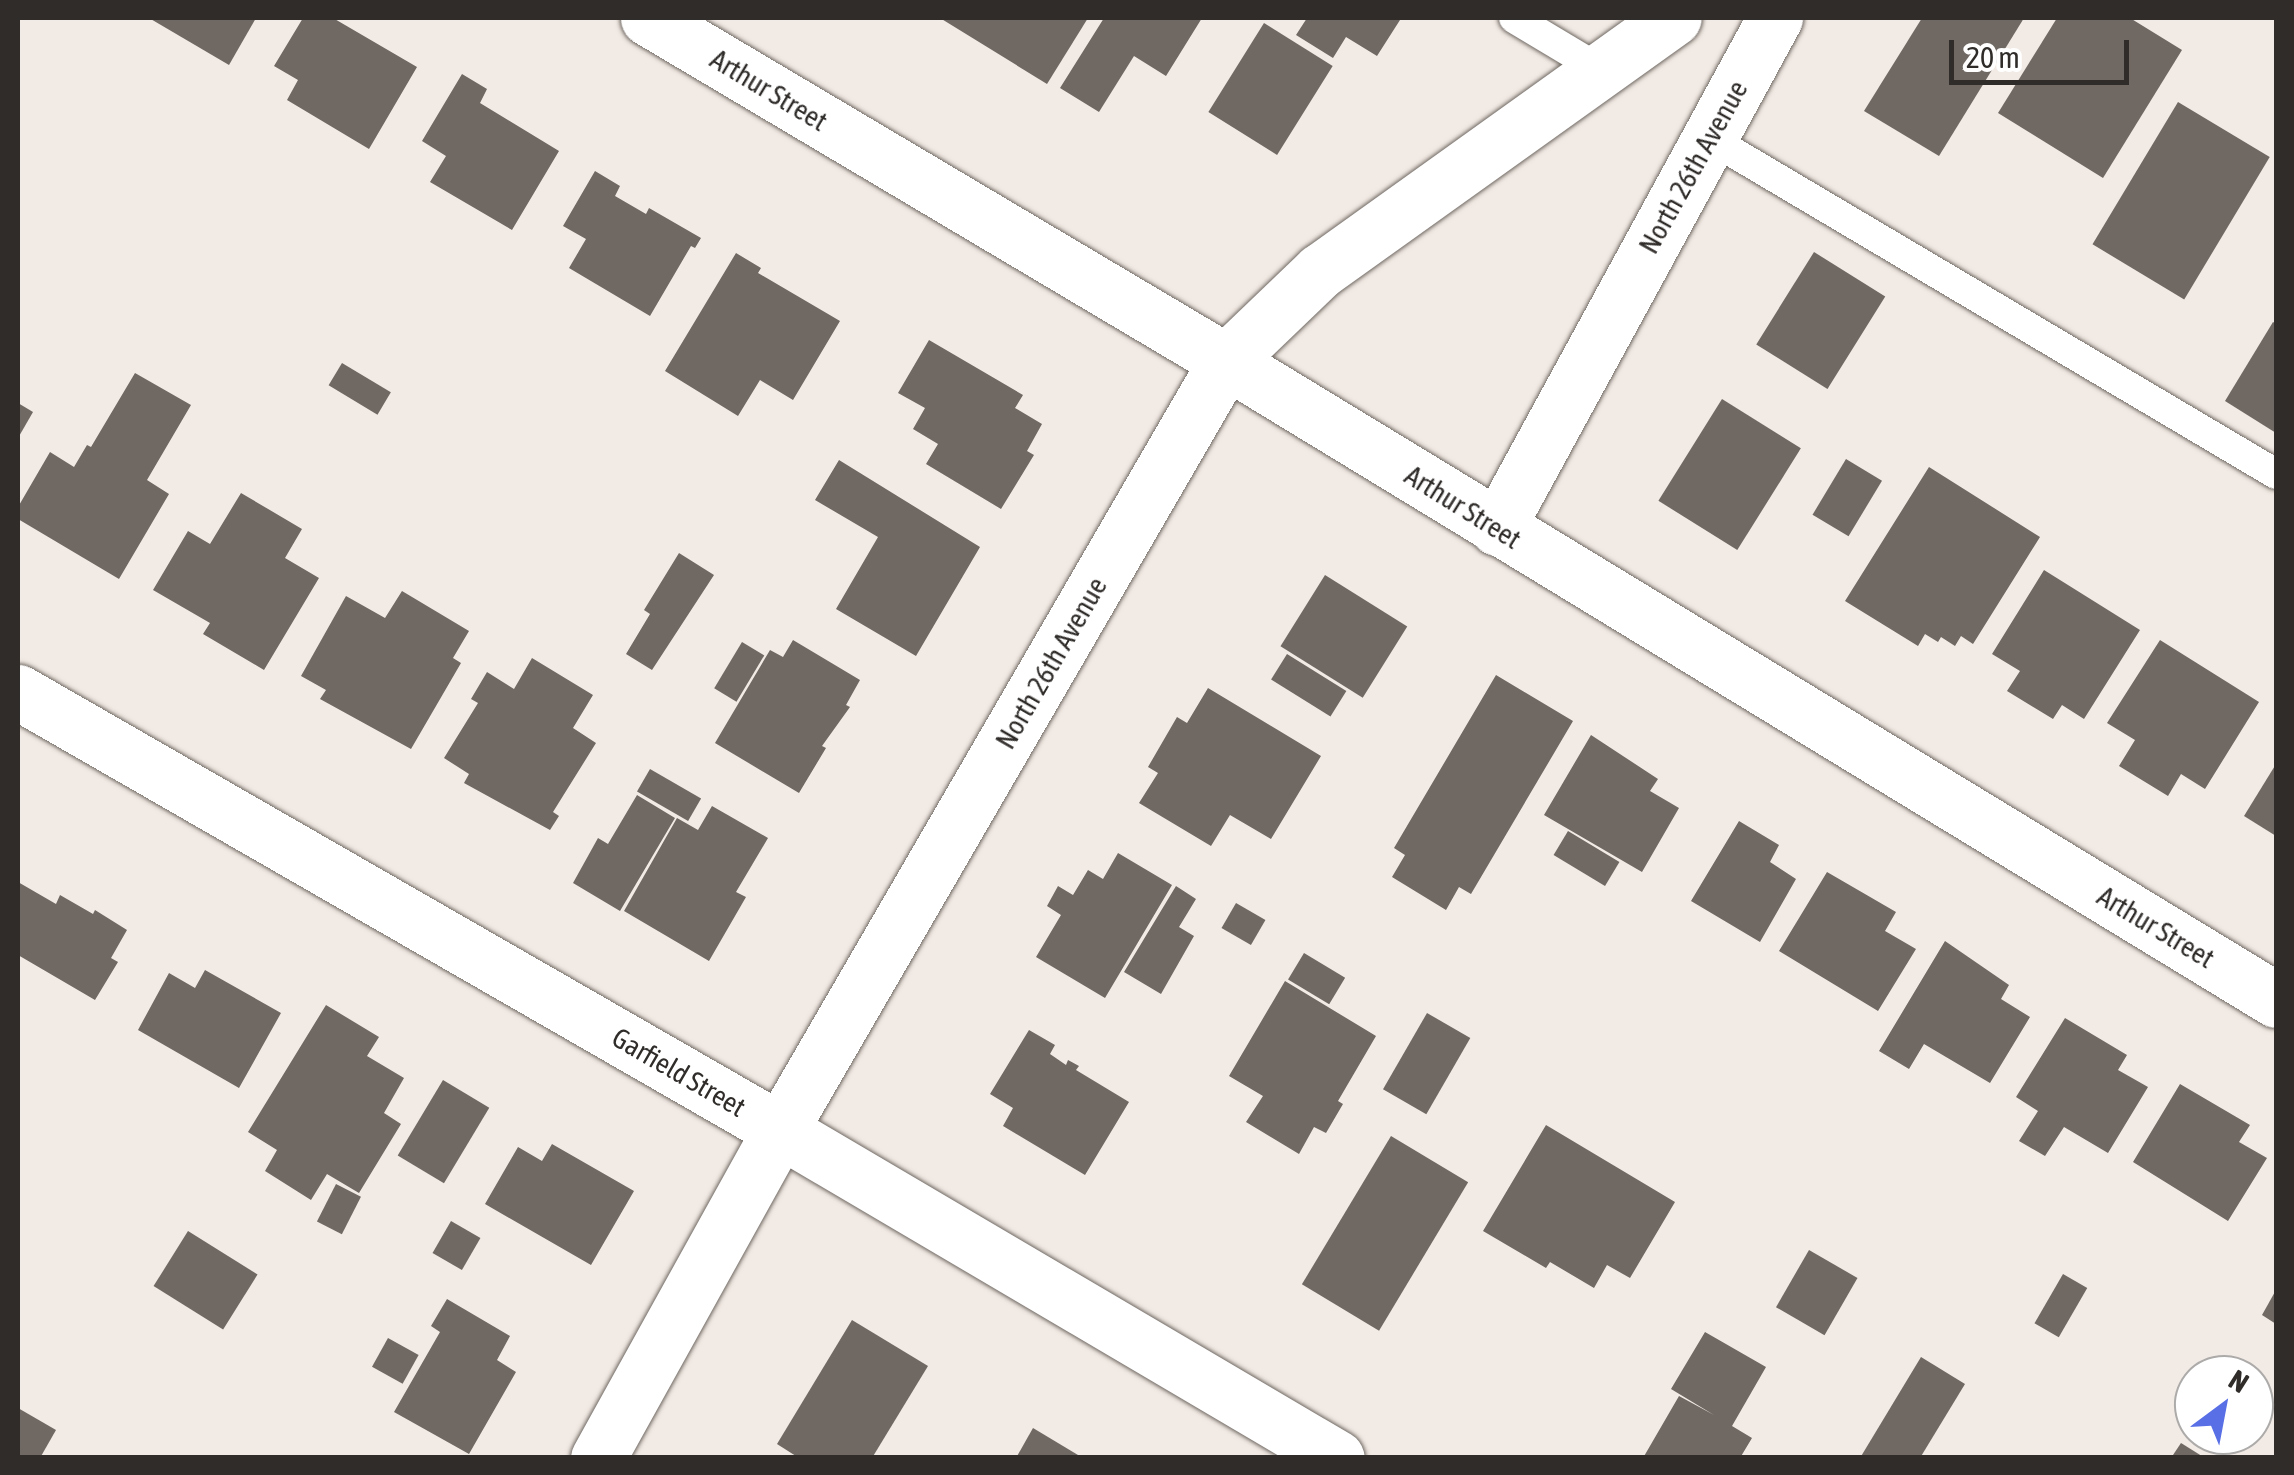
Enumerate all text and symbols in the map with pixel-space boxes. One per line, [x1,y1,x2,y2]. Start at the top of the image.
scale bar [1954,20,2134,82]
text: 20 m [1966,40,2020,74]
street label: Arthur Street [704,42,834,138]
street label: North 26th Avenue [1632,75,1754,259]
street label: Arthur Street [1399,458,1527,556]
street label: North 26th Avenue [988,571,1114,755]
street label: Arthur Street [2091,879,2221,975]
street label: Garfield Street [606,1020,752,1124]
north arrow [2174,1355,2274,1455]
text: N [2223,1363,2254,1399]

